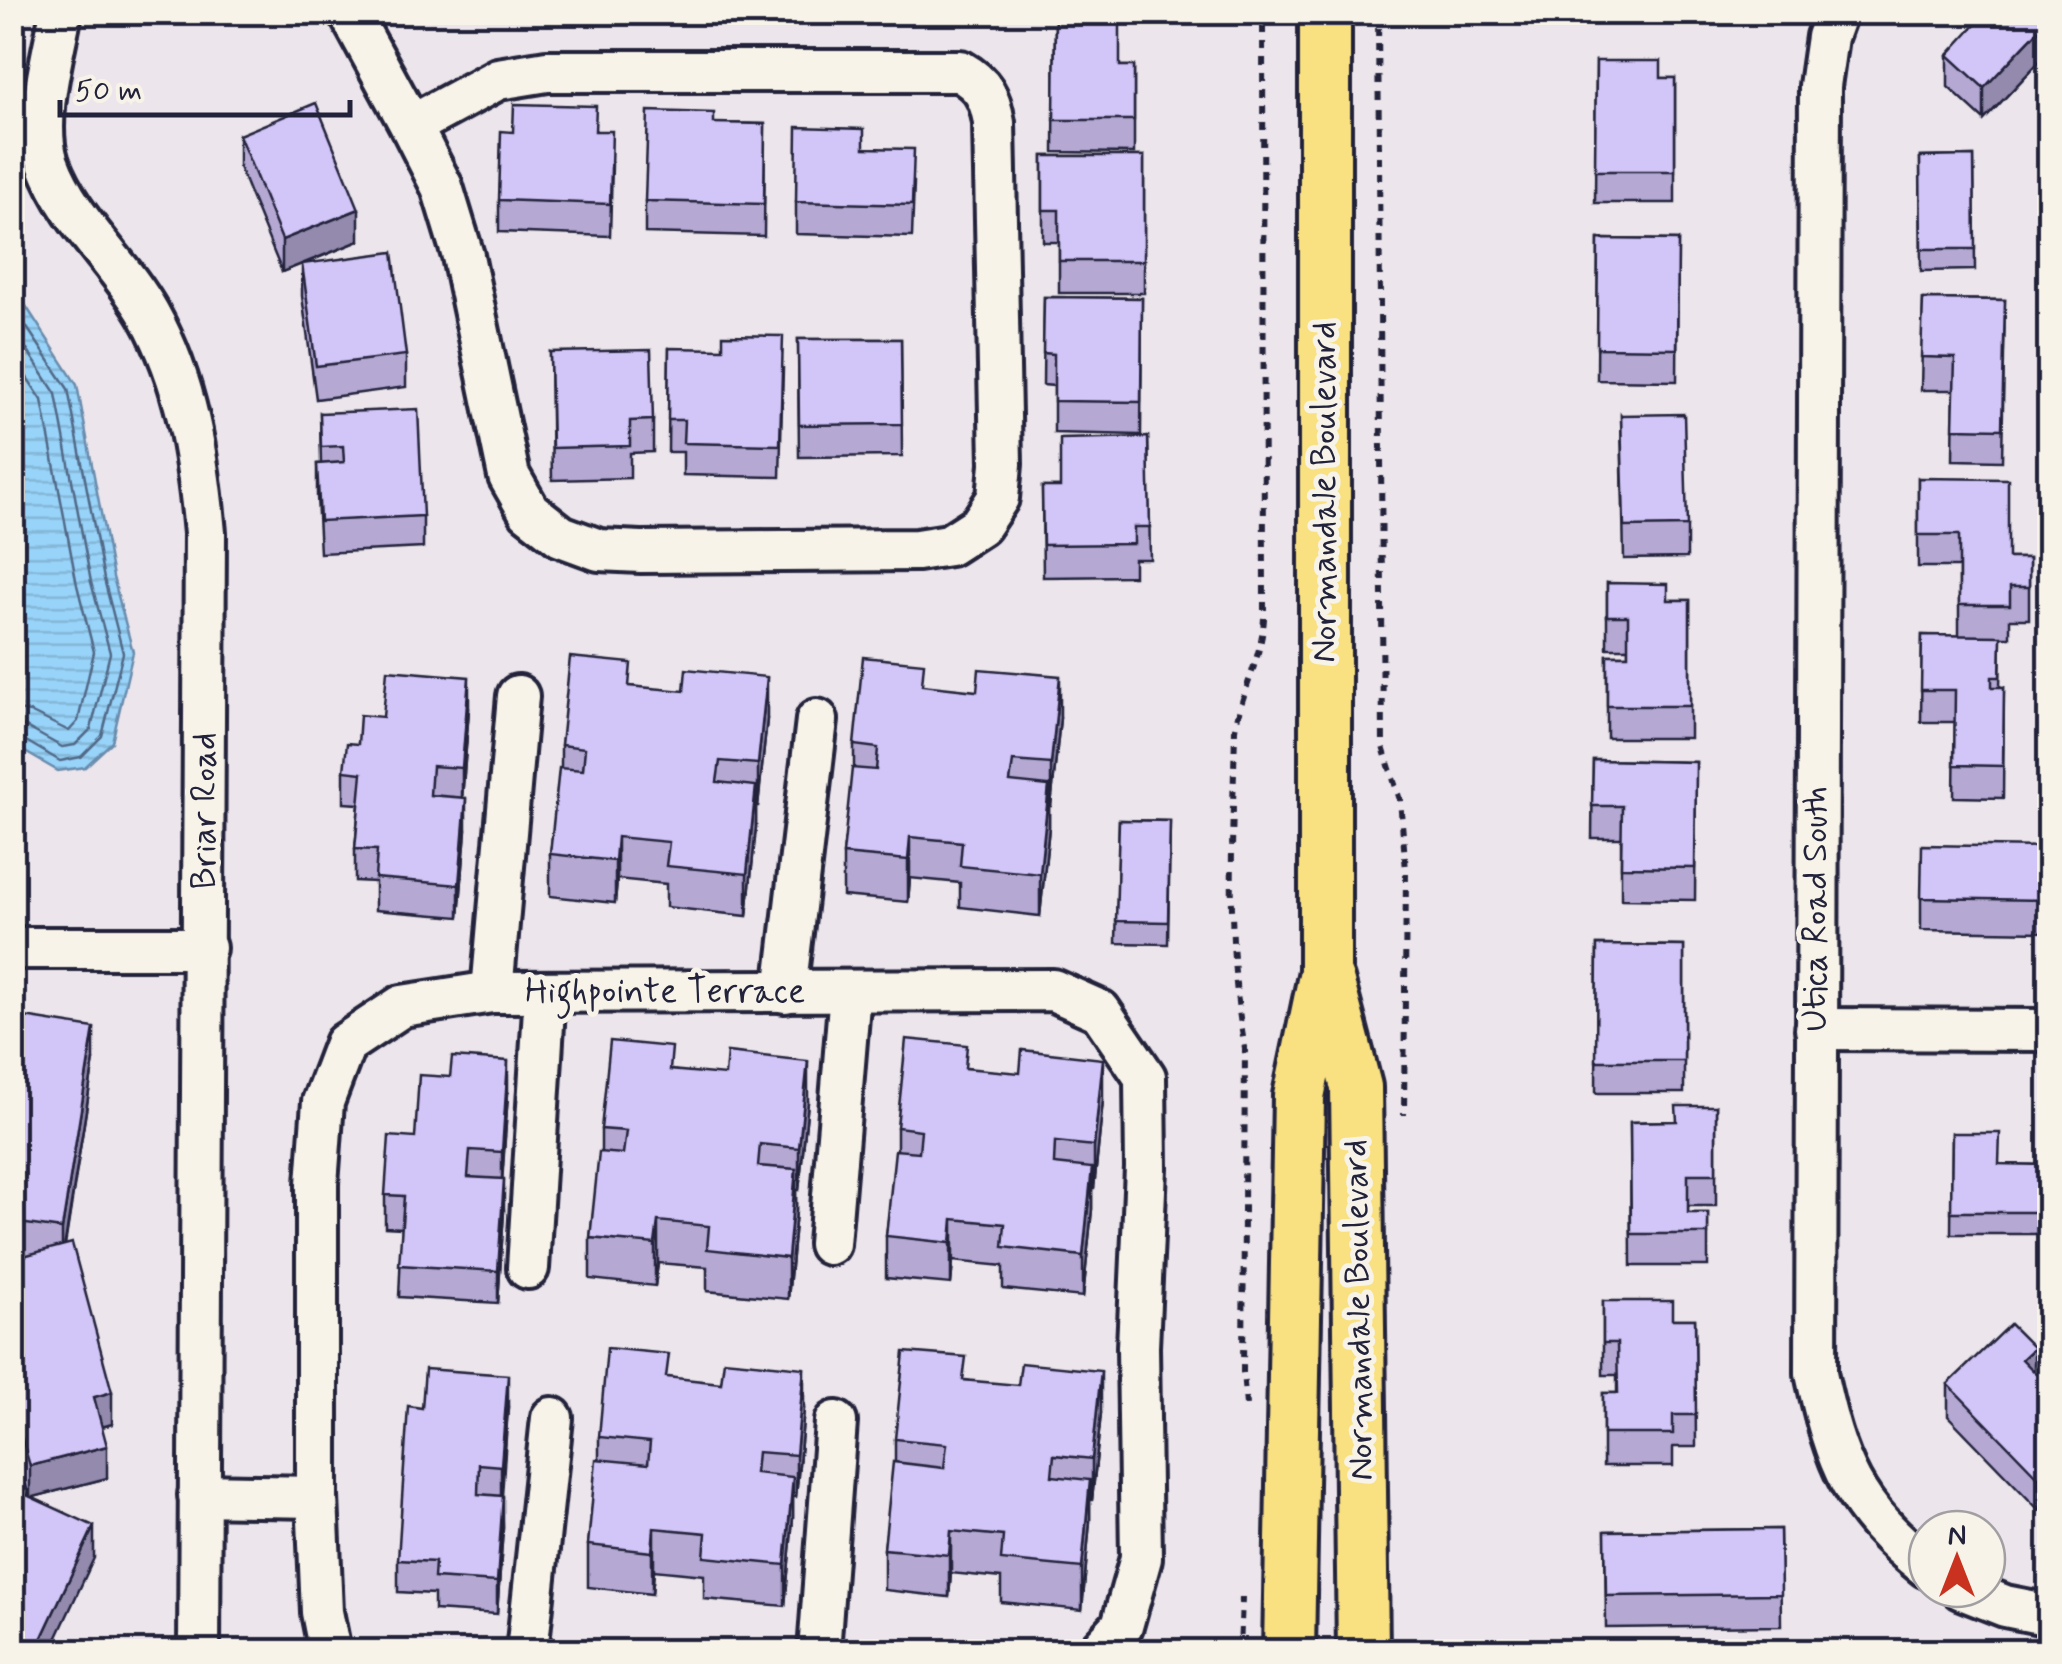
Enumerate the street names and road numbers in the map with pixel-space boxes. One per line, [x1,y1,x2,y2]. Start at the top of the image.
street label: Normandale Boulevard [1302,321,1348,663]
street label: Briar Road [182,733,228,889]
street label: Utica Road South [1793,786,1839,1032]
street label: Highpointe Terrace [525,969,805,1019]
street label: Normandale Boulevard [1333,1139,1385,1481]

